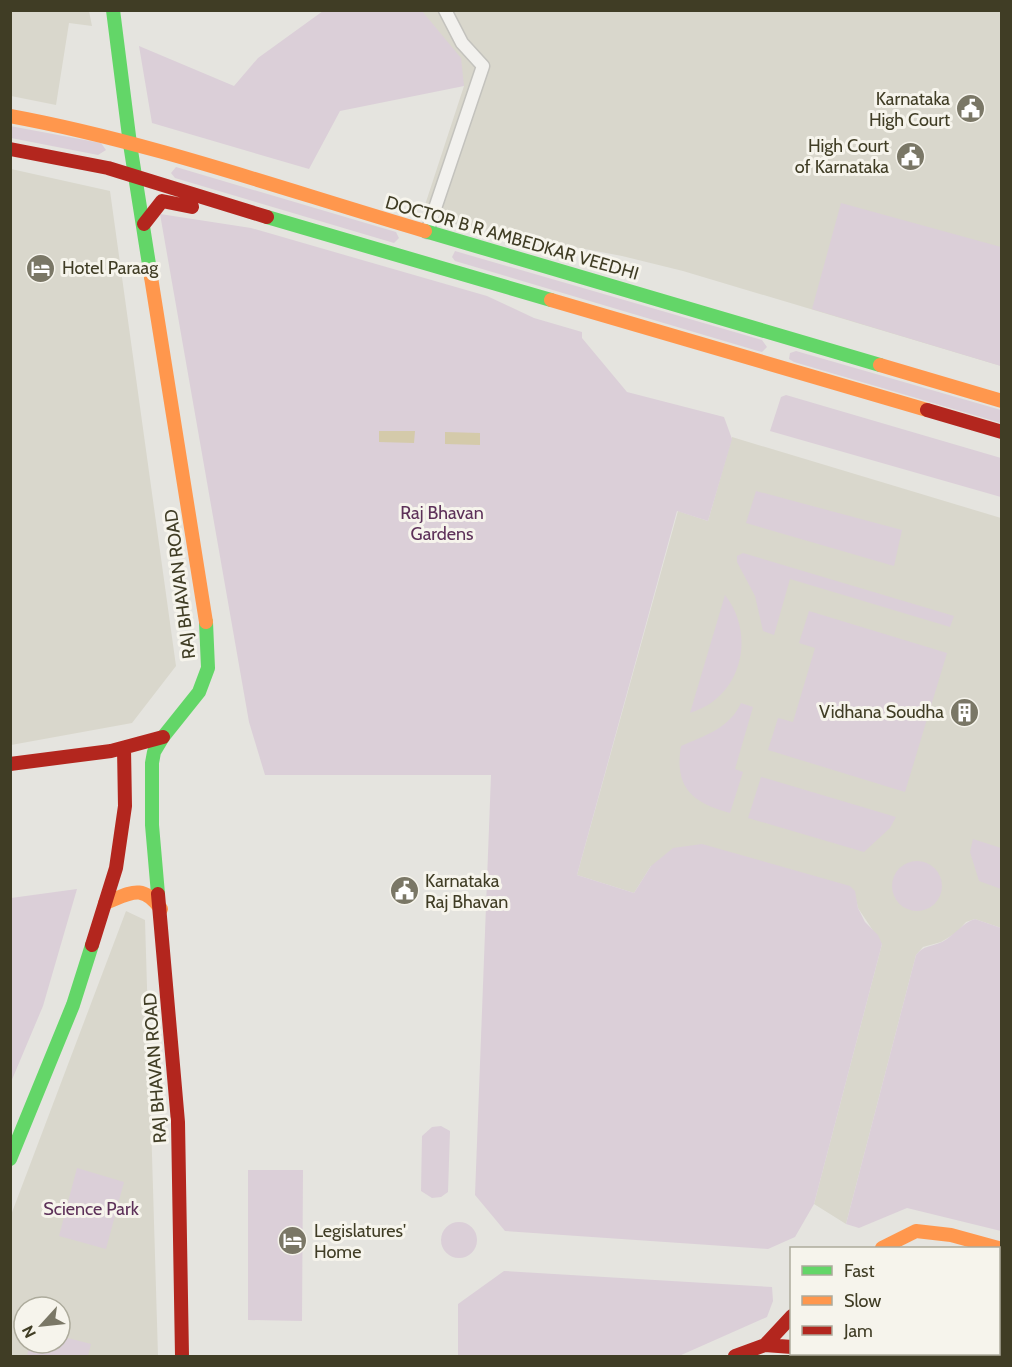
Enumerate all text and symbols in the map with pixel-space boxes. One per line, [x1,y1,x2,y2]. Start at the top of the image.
place label: Karnataka High Court [869,88,950,131]
public building icon: Karnataka High Court [955,93,987,125]
place label: High Court of Karnataka [795,135,889,178]
public building icon: High Court of Karnataka [894,140,926,172]
street label: DOCTOR B R AMBEDKAR VEEDHI [383,191,641,285]
hotel icon: Hotel Paraag [25,252,57,284]
place label: Hotel Paraag [62,257,159,279]
park label: Raj Bhavan Gardens [400,502,484,545]
street label: RAJ BHAVAN ROAD [160,508,200,660]
building icon: Vidhana Soudha [949,696,981,728]
place label: Vidhana Soudha [819,701,944,723]
place label: Karnataka Raj Bhavan [425,870,508,913]
public building icon: Karnataka Raj Bhavan [388,875,420,907]
street label: RAJ BHAVAN ROAD [139,992,171,1144]
park label: Science Park [43,1198,140,1220]
place label: Legislatures' Home [314,1220,406,1263]
hotel icon: Legislatures' Home [277,1225,309,1257]
legend [790,1247,1000,1355]
text: Fast [844,1260,875,1282]
text: Slow [844,1290,881,1312]
north arrow [12,1295,72,1355]
text: Jam [843,1320,873,1342]
text: N [18,1322,40,1341]

